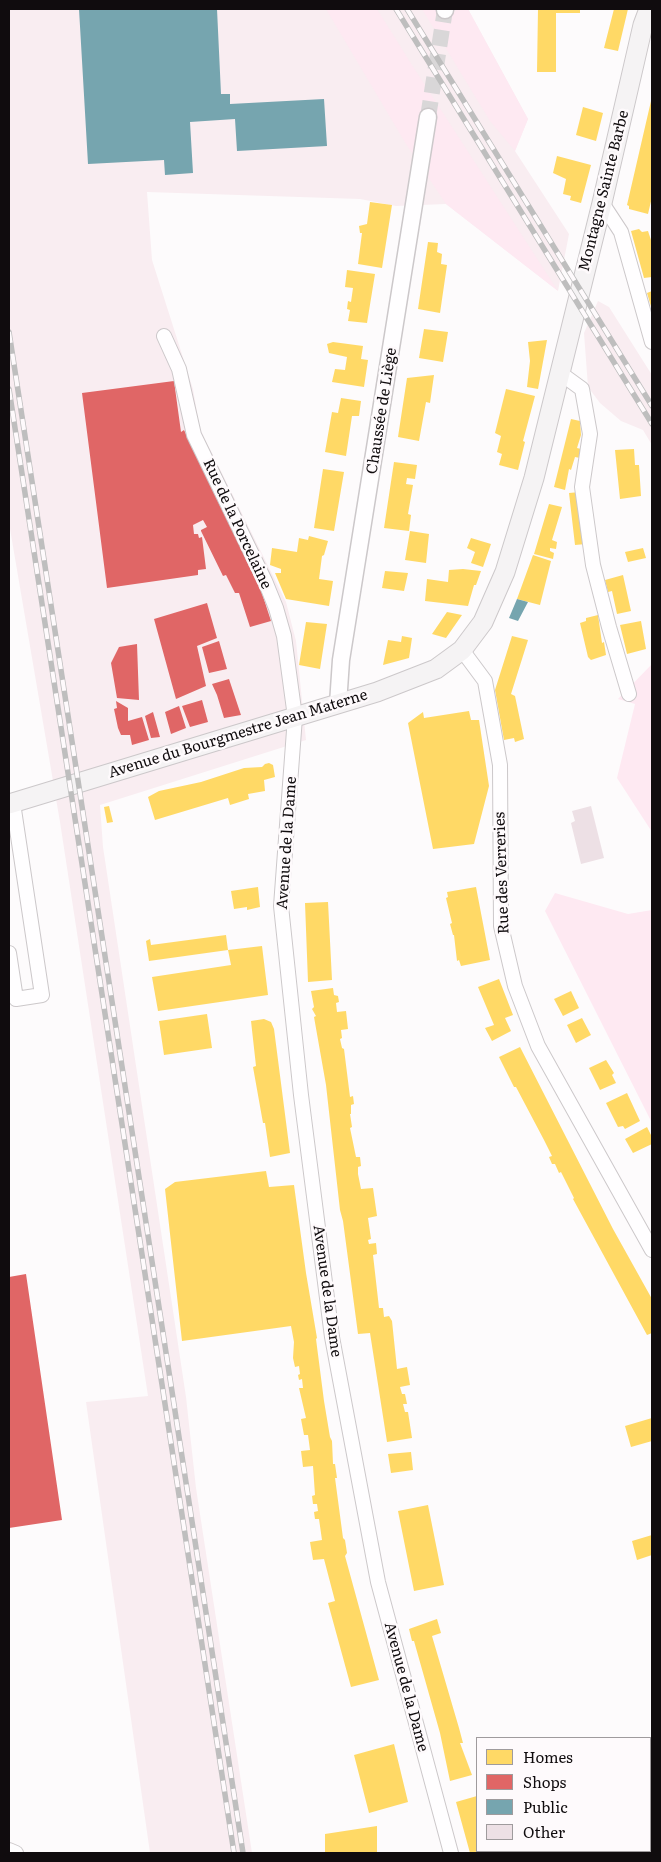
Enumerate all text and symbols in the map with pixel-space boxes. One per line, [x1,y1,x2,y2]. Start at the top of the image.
street label: Montagne Sainte Barbe [575,109,633,273]
street label: Chaussée de Liège [363,347,401,475]
street label: Rue de la Porcelaine [199,456,275,592]
street label: Avenue du Bourgmestre Jean Materne [106,686,370,782]
street label: Avenue de la Dame [273,776,301,910]
street label: Rue des Verreries [491,812,513,934]
street label: Avenue de la Dame [309,1224,345,1358]
street label: Avenue de la Dame [380,1620,432,1754]
legend [476,1737,651,1852]
text: Homes [523,1745,573,1768]
text: Shops [523,1770,566,1793]
text: Public [523,1795,568,1818]
text: Other [523,1820,565,1843]

